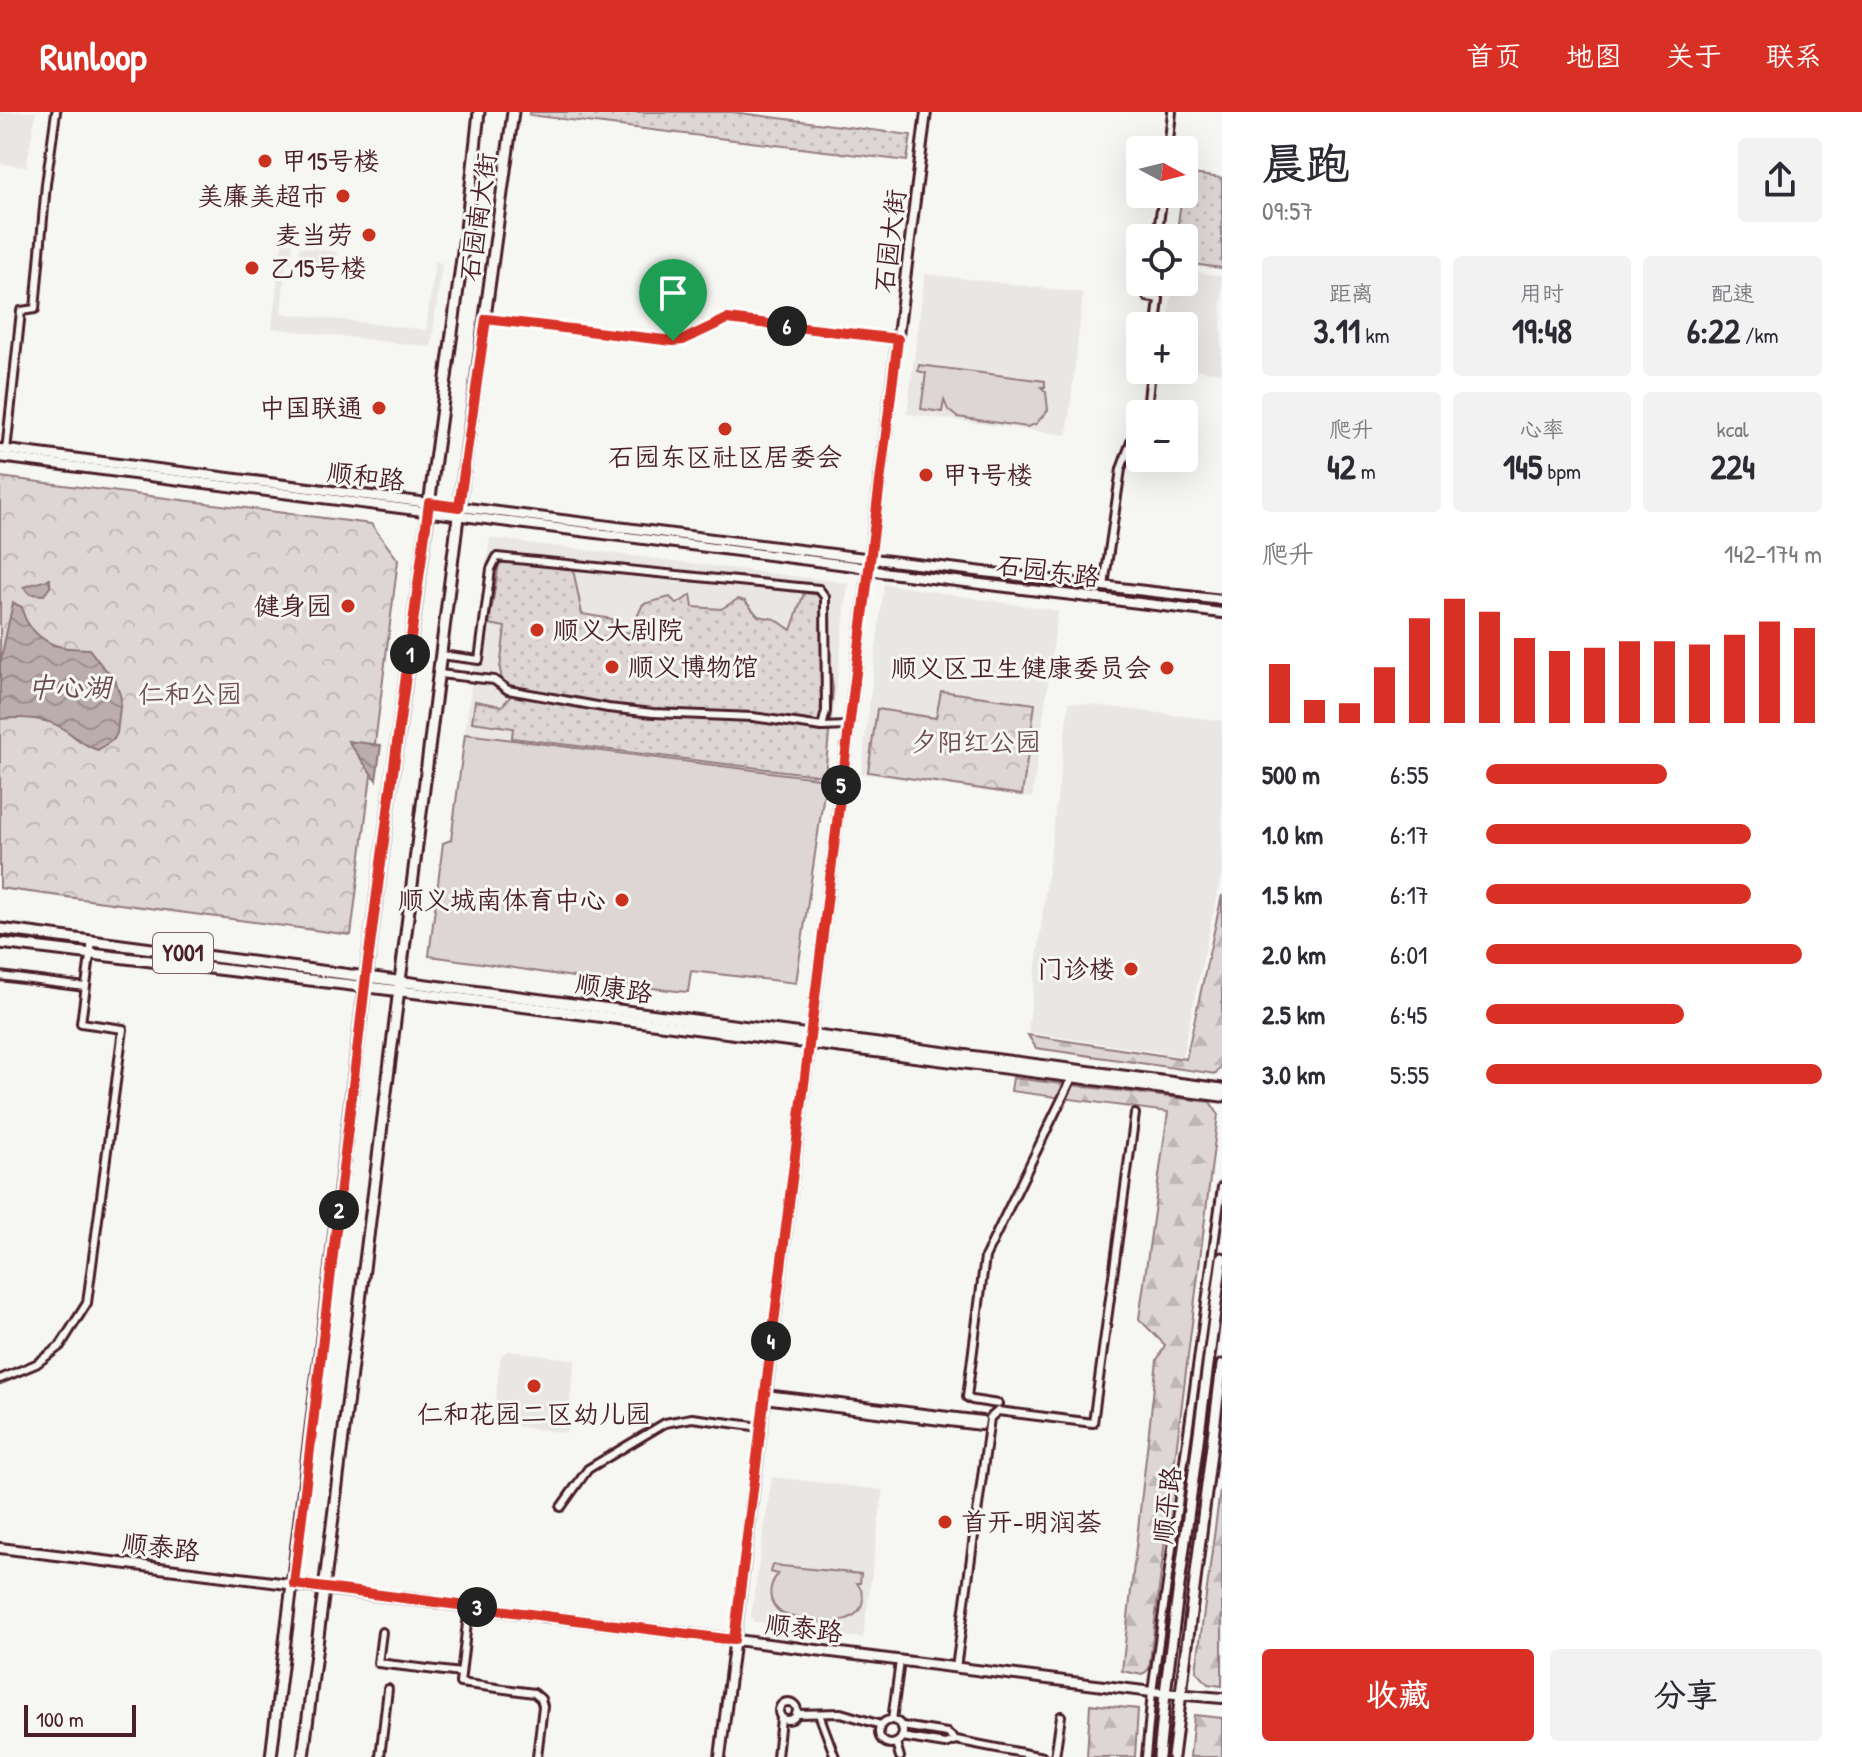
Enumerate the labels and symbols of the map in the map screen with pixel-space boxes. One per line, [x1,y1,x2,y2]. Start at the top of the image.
north arrow [1126,136,1198,208]
place label: 甲15号楼 [281,143,379,178]
street label: 石园南大街 [451,150,504,284]
marker: 甲15号楼 [256,152,274,170]
place label: 美廉美超市 [197,178,327,213]
marker: 美廉美超市 [334,187,352,205]
street label: 石园大街 [866,187,913,295]
place label: 麦当劳 [275,217,353,252]
marker: 麦当劳 [360,226,378,244]
place label: 乙15号楼 [268,250,366,285]
marker: 乙15号楼 [243,259,261,277]
pin [639,259,707,341]
pin: 6 [767,306,807,346]
place label: 中国联通 [259,390,363,425]
marker: 中国联通 [370,399,388,417]
marker: 石园东区社区居委会 [716,420,734,438]
place label: 石园东区社区居委会 [608,439,842,474]
street label: 顺和路 [325,453,407,498]
place label: 甲7号楼 [942,457,1033,492]
marker: 甲7号楼 [917,466,935,484]
street label: 石园东路 [994,547,1102,594]
place label: 健身园 [254,588,332,623]
marker: 健身园 [339,597,357,615]
place label: 顺义大剧院 [553,612,683,647]
marker: 顺义大剧院 [528,621,546,639]
pin: 1 [390,634,430,674]
place label: 顺义博物馆 [628,649,758,684]
place label: 顺义区卫生健康委员会 [891,650,1151,685]
marker: 顺义博物馆 [603,658,621,676]
marker: 顺义区卫生健康委员会 [1158,659,1176,677]
water label: 中心湖 [27,668,114,706]
park label: 仁和公园 [138,676,242,711]
park label: 夕阳红公园 [911,724,1041,759]
pin: 5 [821,765,861,805]
place label: 顺义城南体育中心 [398,882,606,917]
marker: 顺义城南体育中心 [613,891,631,909]
road number: Y001 [153,933,213,973]
place label: 门诊楼 [1037,951,1115,986]
marker: 门诊楼 [1122,960,1140,978]
street label: 顺康路 [573,965,655,1010]
pin: 2 [319,1190,359,1230]
pin: 4 [751,1321,791,1361]
marker: 仁和花园二区幼儿园 [525,1377,543,1395]
place label: 仁和花园二区幼儿园 [417,1396,651,1431]
street label: 顺平路 [1144,1464,1189,1546]
place label: 首开-明润荟 [961,1504,1102,1539]
marker: 首开-明润荟 [936,1513,954,1531]
street label: 顺泰路 [120,1524,202,1569]
pin: 3 [457,1587,497,1627]
street label: 顺泰路 [763,1605,845,1650]
scale bar [24,1701,136,1737]

